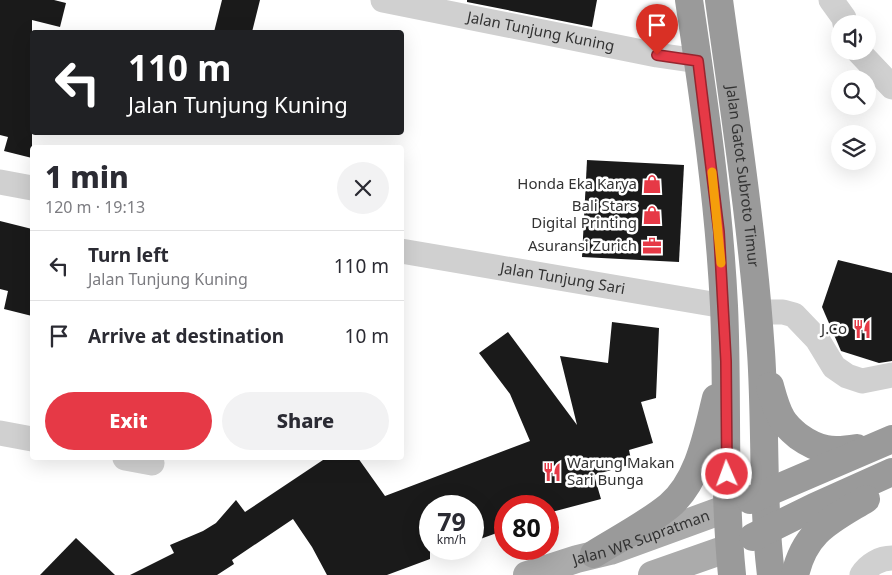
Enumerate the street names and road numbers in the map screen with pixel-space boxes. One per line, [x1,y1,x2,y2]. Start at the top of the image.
street label: Jalan Tunjung Kuning [464,6,617,55]
street label: Jalan Gatot Subroto Timur [722,82,765,268]
street label: Jalan Tunjung Sari [497,257,627,298]
street label: Jalan WR Supratman [568,505,712,569]

